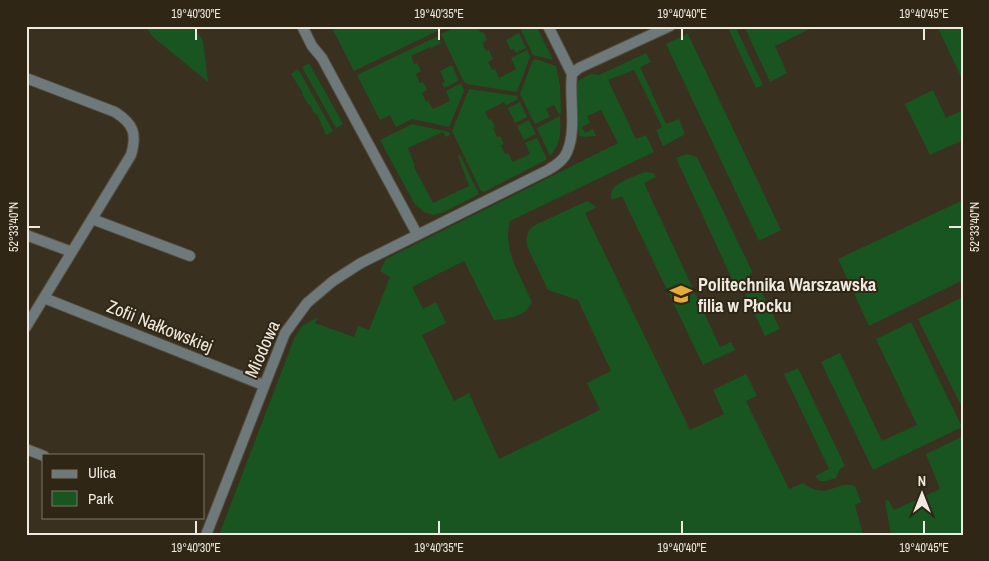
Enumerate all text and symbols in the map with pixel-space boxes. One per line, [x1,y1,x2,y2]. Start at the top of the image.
text: 19°40'30"E [171,6,221,22]
text: 19°40'35"E [414,6,464,22]
text: 19°40'40"E [657,6,707,22]
text: 19°40'45"E [899,6,949,22]
text: 52°33'40"N [6,202,22,252]
text: 52°33'40"N [967,202,983,252]
place label: Politechnika Warszawska filia w Płocku [698,272,877,318]
school or university icon: Politechnika Warszawska filia w Płocku [668,281,694,307]
street label: Zofii Nałkowskiej [103,293,217,359]
street label: Miodowa [238,317,286,381]
legend [42,454,205,518]
text: Ulica [88,462,116,483]
north arrow [896,468,946,518]
text: N [918,472,926,490]
text: Park [88,488,114,509]
text: 19°40'30"E [171,540,221,556]
text: 19°40'35"E [414,540,464,556]
text: 19°40'40"E [657,540,707,556]
text: 19°40'45"E [899,540,949,556]

